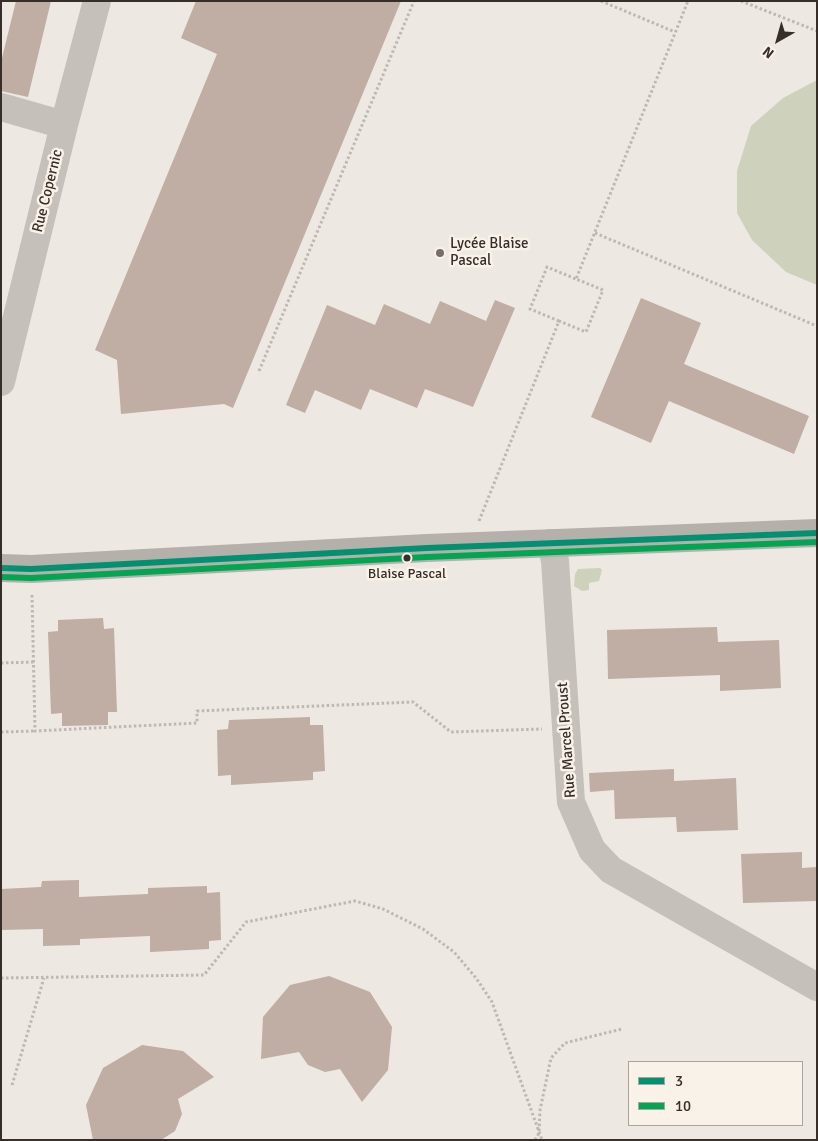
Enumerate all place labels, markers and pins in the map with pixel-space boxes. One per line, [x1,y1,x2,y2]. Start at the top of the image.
place label: Lycée Blaise Pascal [450,235,529,270]
marker: Lycée Blaise Pascal [434,247,446,259]
marker: Blaise Pascal [402,553,412,563]
place label: Blaise Pascal [368,566,446,582]

